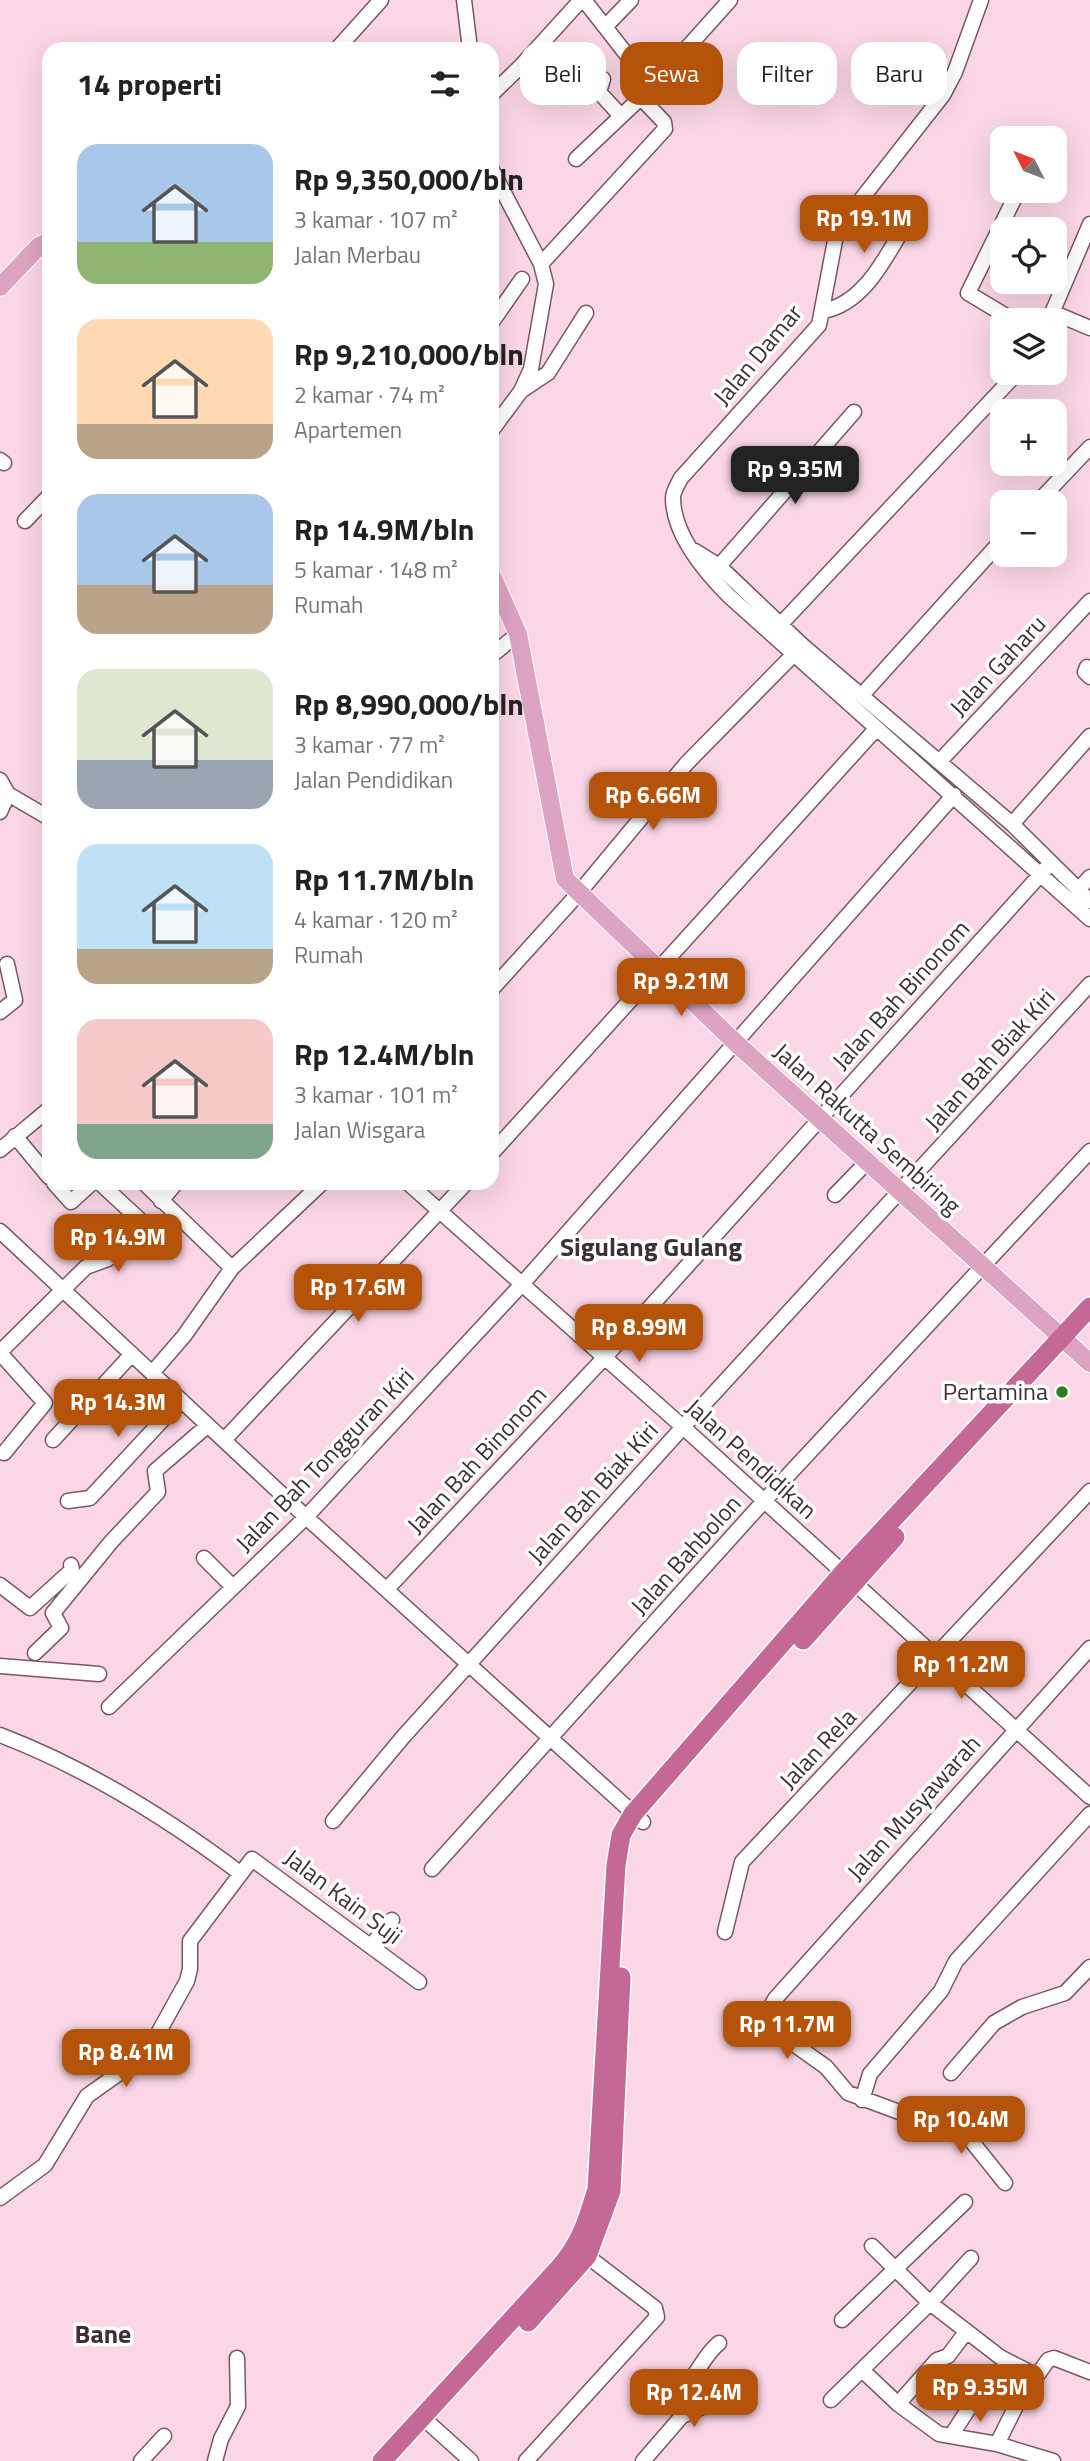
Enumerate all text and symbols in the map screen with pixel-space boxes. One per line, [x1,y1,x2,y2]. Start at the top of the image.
chip: Beli [520,42,606,105]
chip: Sewa [620,42,723,105]
chip: Filter [737,42,837,105]
chip: Baru [851,42,947,105]
text: 14 properti [77,61,222,107]
icon: filters [426,65,464,103]
north arrow [990,126,1068,203]
map controls [990,126,1067,567]
text: Rp 9,350,000/bln [294,156,524,202]
icon: home [133,172,217,256]
pin: Rp 19.1M [792,196,936,255]
text: Rp 19.1M [816,200,912,235]
text: 3 kamar · 107 m² [294,202,458,237]
button: locate [990,217,1067,294]
text: Jalan Merbau [294,237,421,272]
street label: Jalan Damar [704,296,810,413]
button: layers [990,308,1067,385]
text: Rp 9,210,000/bln [294,331,524,377]
icon: home [133,347,217,431]
text: 2 kamar · 74 m² [294,377,445,412]
button: + [990,399,1067,476]
text: Apartemen [294,412,402,447]
pin: Rp 9.35M [723,447,867,506]
text: Rp 9.35M [747,451,843,486]
button: − [990,490,1067,567]
text: Rp 14.9M/bln [294,506,474,552]
icon: home [133,522,217,606]
text: 5 kamar · 148 m² [294,552,458,587]
text: Rumah [294,587,363,622]
street label: Jalan Gaharu [941,606,1054,724]
text: Rp 8,990,000/bln [294,681,524,727]
icon: home [133,697,217,781]
text: 3 kamar · 77 m² [294,727,445,762]
text: Jalan Pendidikan [294,762,453,797]
pin: Rp 6.66M [581,772,725,832]
text: Rp 6.66M [605,777,701,812]
text: Rp 11.7M/bln [294,856,474,902]
icon: home [133,872,217,956]
text: 4 kamar · 120 m² [294,902,458,937]
street label: Jalan Bah Binonom [823,911,978,1077]
text: Rumah [294,937,363,972]
pin: Rp 9.21M [609,958,753,1018]
text: Rp 9.21M [633,963,729,998]
street label: Jalan Bah Biak Kiri [915,980,1063,1139]
text: Rp 12.4M/bln [294,1031,474,1077]
street label: Jalan Rakutta Sembiring [766,1034,970,1223]
icon: home [133,1047,217,1131]
text: 3 kamar · 101 m² [294,1077,458,1112]
text: Jalan Wisgara [294,1112,425,1147]
pin: Rp 14.9M [46,1214,190,1274]
text: Rp 14.9M [70,1219,166,1254]
district label: Sigulang Gulang [560,1227,742,1266]
pin: Rp 17.6M [286,1264,430,1324]
text: Rp 17.6M [310,1269,406,1304]
pin: Rp 8.99M [567,1304,711,1364]
text: Rp 8.99M [591,1309,687,1344]
street label: Jalan Bah Tongguran Kiri [227,1359,422,1560]
place label: Pertamina [943,1373,1048,1409]
street label: Jalan Bah Binonom [398,1377,555,1541]
pin: Rp 14.3M [46,1380,190,1439]
text: Rp 14.3M [70,1384,166,1419]
marker: Pertamina [1054,1384,1070,1400]
street label: Jalan Pendidikan [678,1389,825,1527]
street label: Jalan Bah Biak Kiri [518,1413,666,1572]
street label: Jalan Bahbolon [621,1486,749,1622]
pin: Rp 11.2M [889,1642,1033,1701]
text: Rp 11.2M [913,1646,1009,1681]
street label: Jalan Rela [770,1700,864,1797]
street label: Jalan Musyawarah [838,1726,989,1888]
street label: Jalan Kain Suji [277,1840,410,1953]
pin: Rp 11.7M [715,2002,859,2061]
text: Rp 11.7M [739,2006,835,2041]
pin: Rp 8.41M [54,2030,198,2089]
text: Rp 8.41M [78,2034,174,2069]
pin: Rp 10.4M [889,2096,1033,2156]
text: Rp 10.4M [913,2101,1009,2136]
district label: Bane [75,2314,131,2353]
pin: Rp 9.35M [908,2364,1052,2424]
text: Rp 9.35M [932,2369,1028,2404]
pin: Rp 12.4M [622,2370,766,2429]
text: Rp 12.4M [646,2374,742,2409]

